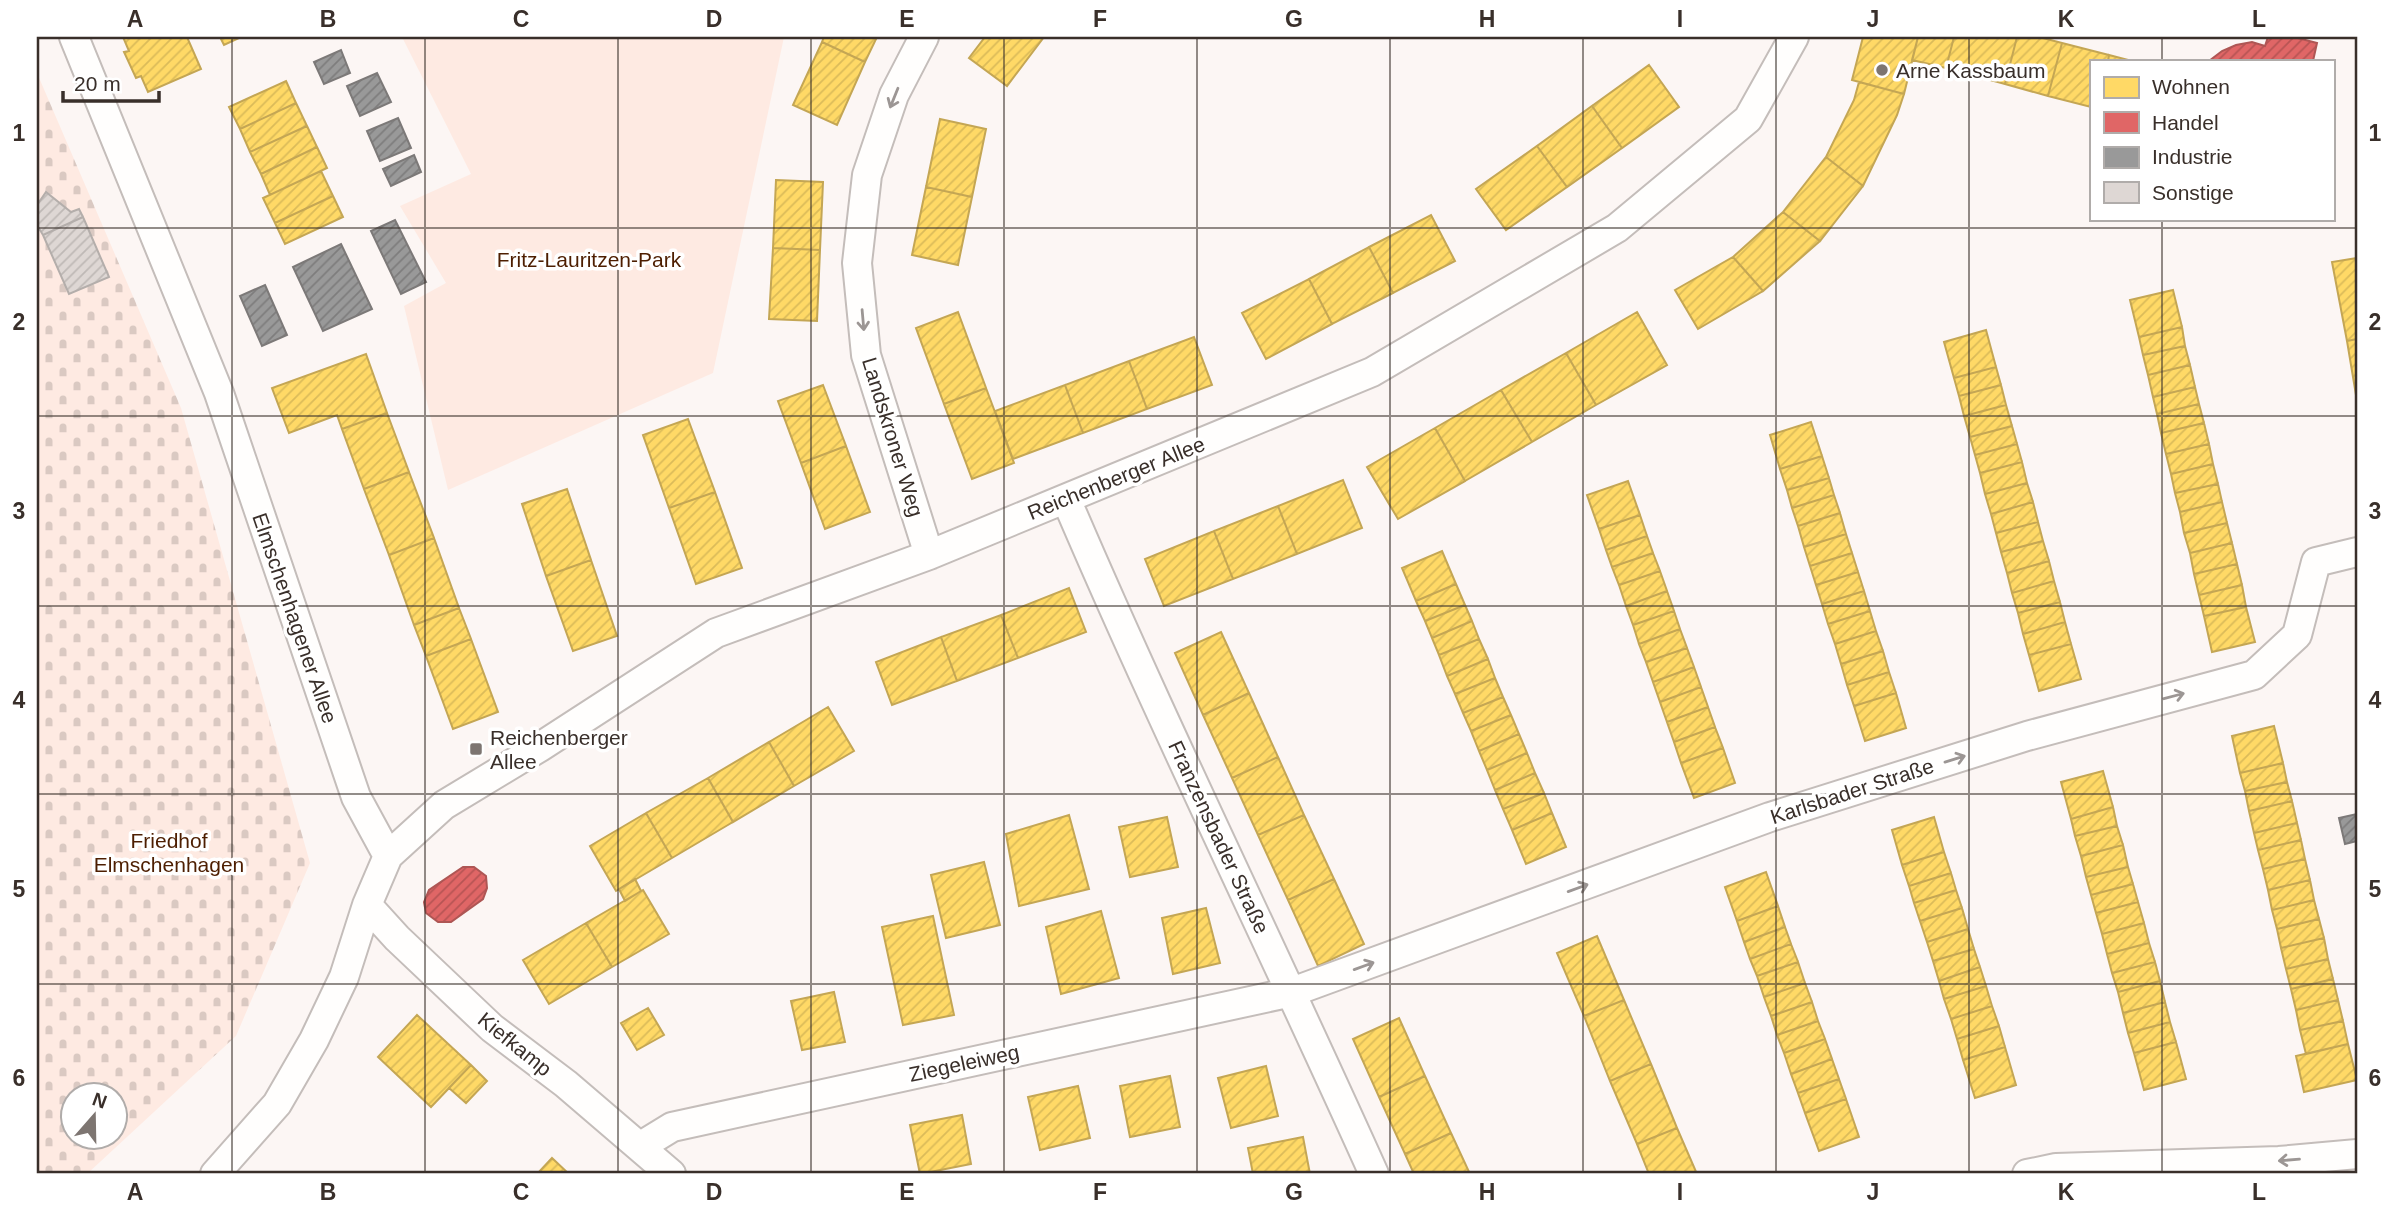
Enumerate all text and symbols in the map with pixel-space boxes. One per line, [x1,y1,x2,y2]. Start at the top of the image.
text: A [127,6,143,32]
text: B [320,6,336,32]
text: C [513,6,529,32]
text: D [706,6,722,32]
text: E [899,6,915,32]
text: F [1093,6,1107,32]
text: G [1285,6,1303,32]
text: H [1479,6,1495,32]
text: I [1677,6,1683,32]
text: J [1867,6,1879,32]
text: K [2058,6,2075,32]
text: L [2252,6,2266,32]
place label: Arne Kassbaum [1896,59,2045,82]
scale bar [63,60,159,104]
legend [2090,60,2334,220]
marker: Arne Kassbaum [1874,62,1890,78]
text: 20 m [74,72,121,95]
text: Wohnen [2152,75,2230,98]
one-way arrow [886,87,899,108]
text: Handel [2152,111,2219,134]
text: 1 [13,120,26,146]
text: 1 [2369,120,2382,146]
text: Industrie [2152,145,2233,168]
text: Sonstige [2152,181,2234,204]
park label: Fritz-Lauritzen-Park [497,248,682,271]
one-way arrow [857,308,870,331]
text: 2 [13,309,25,335]
text: 2 [2369,309,2381,335]
street label: Landskroner Weg [858,355,928,519]
street label: Reichenberger Allee [1024,432,1208,524]
text: 3 [13,498,25,524]
text: 3 [2369,498,2381,524]
street label: Elmschenhagener Allee [248,510,342,726]
text: 4 [13,687,26,713]
text: 4 [2369,687,2382,713]
one-way arrow [2163,689,2185,702]
place label: Reichenberger Allee [490,726,628,773]
street label: Franzensbader Straße [1164,737,1274,937]
marker: Reichenberger Allee [468,741,484,757]
one-way arrow [1944,751,1966,764]
street label: Karlsbader Straße [1767,754,1937,828]
park label: Friedhof Elmschenhagen [94,829,244,876]
text: 5 [13,876,26,902]
text: 5 [2369,876,2382,902]
one-way arrow [1566,881,1588,893]
one-way arrow [1352,959,1374,971]
street label: Kiefkamp [474,1008,556,1080]
street label: Ziegeleiweg [907,1040,1021,1086]
text: 6 [13,1065,25,1091]
text: 6 [2369,1065,2381,1091]
north arrow [60,1082,130,1152]
text: N [90,1088,110,1113]
one-way arrow [2278,1154,2301,1167]
text: A [127,1179,143,1205]
text: B [320,1179,336,1205]
text: C [513,1179,529,1205]
text: D [706,1179,722,1205]
text: E [899,1179,915,1205]
text: F [1093,1179,1107,1205]
text: G [1285,1179,1303,1205]
text: H [1479,1179,1495,1205]
text: I [1677,1179,1683,1205]
text: J [1867,1179,1879,1205]
text: K [2058,1179,2075,1205]
text: L [2252,1179,2266,1205]

